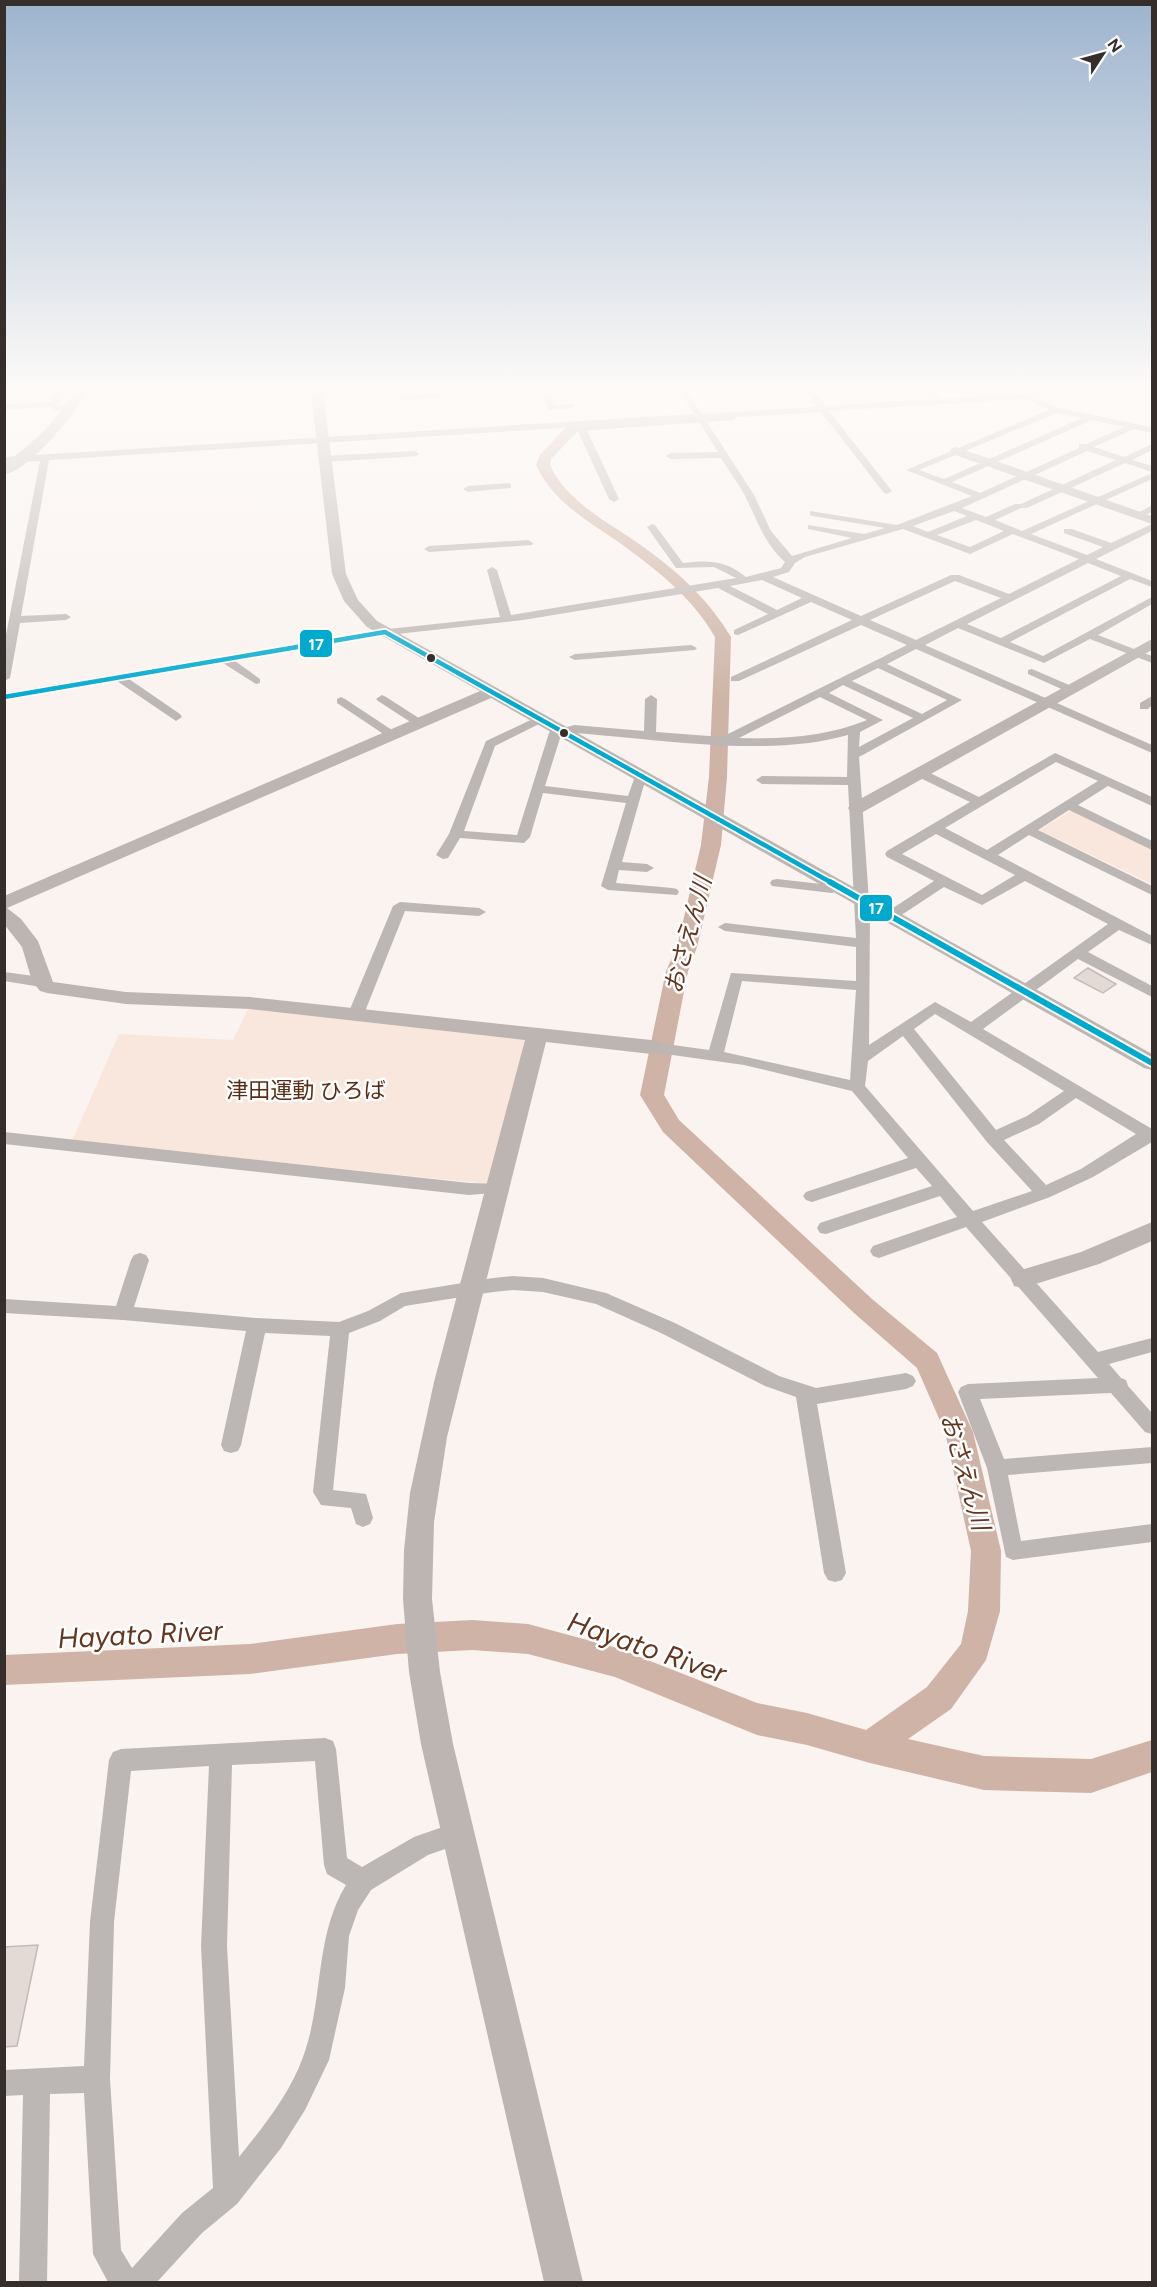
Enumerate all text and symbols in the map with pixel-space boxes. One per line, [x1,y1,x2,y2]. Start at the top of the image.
north arrow [1073,24,1133,84]
text: N [1103,35,1126,56]
line badge: 17 [299,629,333,658]
text: 17 [308,635,324,654]
unlabelled marker [425,652,437,664]
unlabelled marker [558,727,570,739]
water label: おさえん川 [658,870,718,997]
line badge: 17 [859,894,893,922]
text: 17 [868,899,884,918]
park label: 津田運動 ひろば [226,1077,386,1104]
water label: おさえん川 [935,1410,997,1536]
water label: Hayato River [563,1604,732,1690]
water label: Hayato River [57,1613,225,1655]

